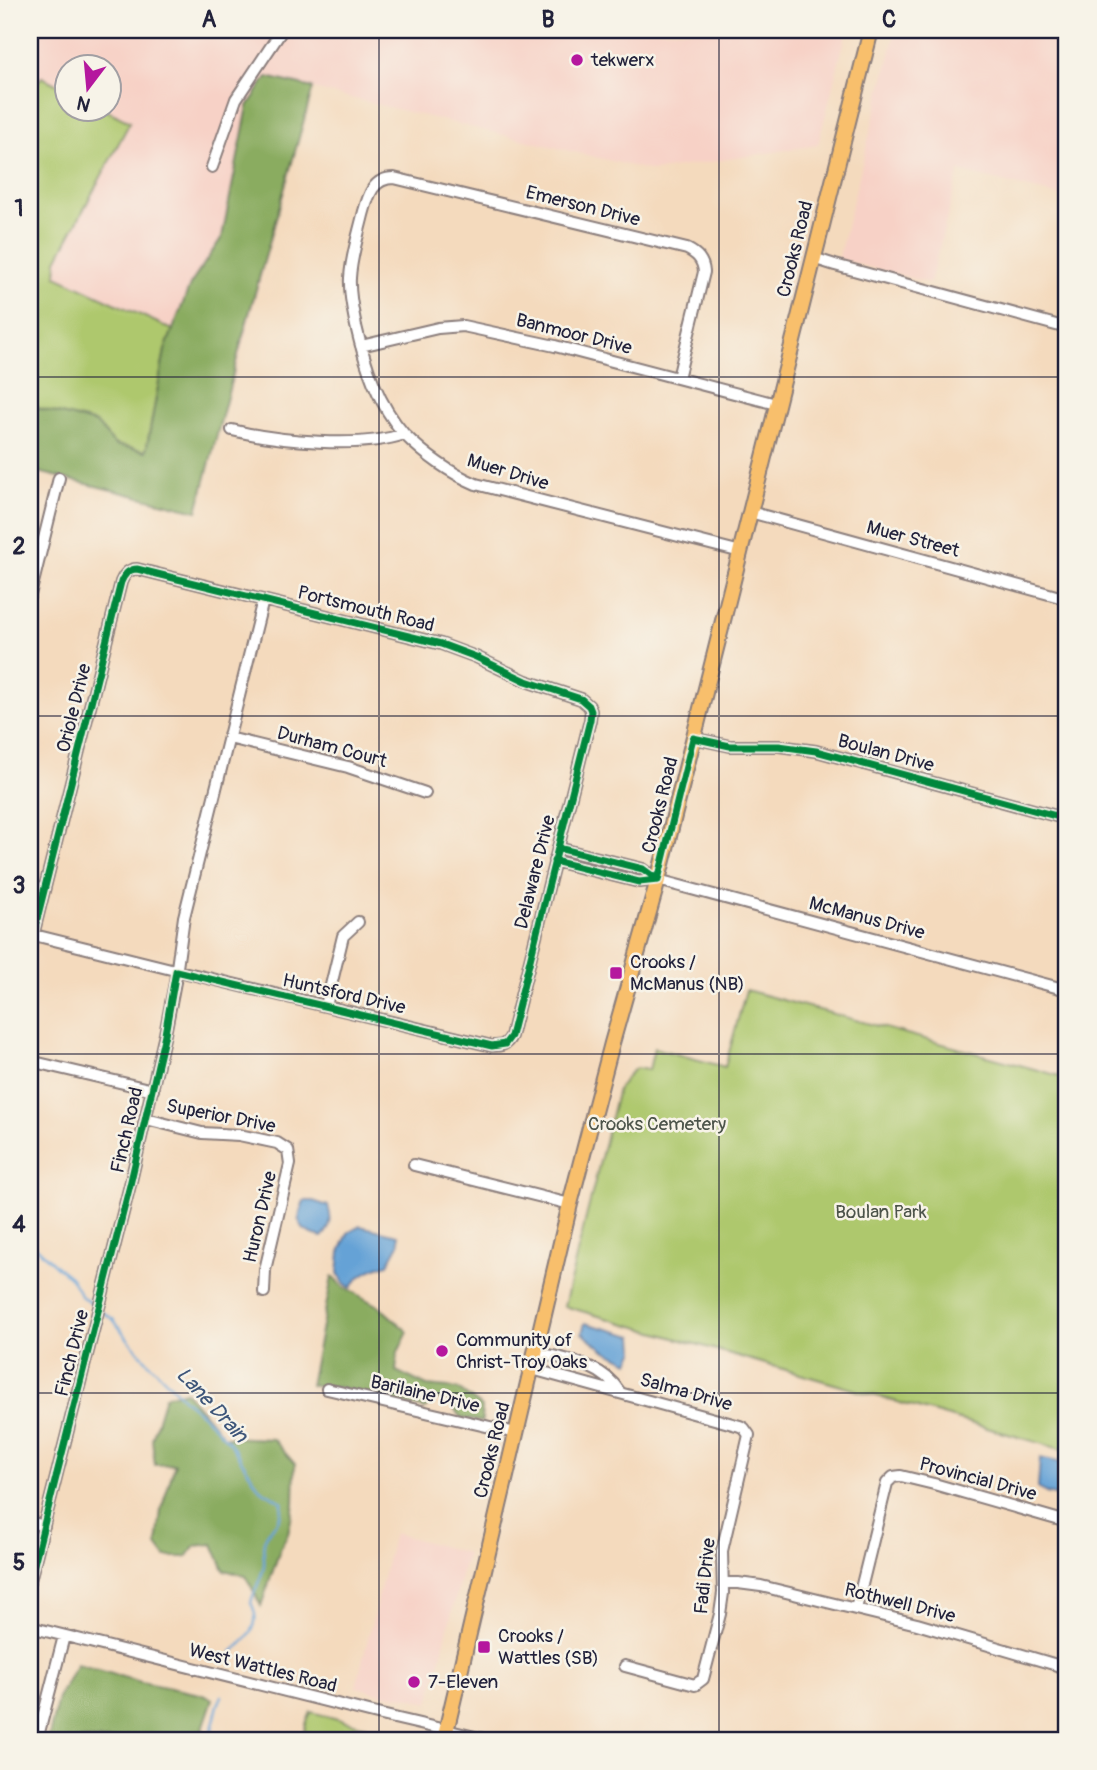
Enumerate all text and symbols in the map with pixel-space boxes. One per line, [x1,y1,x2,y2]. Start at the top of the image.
text: A [202,5,217,34]
text: B [541,5,555,34]
text: C [882,5,896,34]
place label: tekwerx [590,48,654,72]
north arrow [52,52,122,122]
marker: tekwerx [569,52,585,68]
text: N [74,90,93,117]
street label: Emerson Drive [523,180,643,232]
text: 1 [15,194,24,223]
street label: Crooks Road [771,198,819,300]
street label: Banmoor Drive [514,308,635,360]
street label: Muer Drive [464,448,552,496]
street label: Muer Street [864,515,962,563]
text: 2 [13,532,26,561]
street label: Portsmouth Road [295,580,437,638]
street label: Oriole Drive [51,660,97,755]
street label: Durham Court [275,721,390,773]
street label: Boulan Drive [835,729,937,778]
street label: Crooks Road [636,754,684,856]
street label: Delaware Drive [509,812,561,932]
text: 3 [13,871,25,900]
street label: McManus Drive [807,891,928,945]
place label: Crooks / McManus (NB) [630,950,745,996]
marker: Crooks / McManus (NB) [608,965,624,981]
street label: Huntsford Drive [280,968,408,1020]
street label: Finch Road [105,1085,149,1175]
street label: Superior Drive [164,1094,278,1138]
park label: Crooks Cemetery [588,1112,726,1136]
street label: Huron Drive [238,1168,282,1265]
park label: Boulan Park [835,1200,927,1224]
text: 4 [12,1210,26,1239]
street label: Finch Drive [50,1306,95,1399]
place label: Community of Christ-Troy Oaks [456,1328,588,1374]
marker: Community of Christ-Troy Oaks [434,1343,450,1359]
water label: Lane Drain [170,1362,255,1449]
street label: Salma Drive [637,1367,735,1417]
street label: Barilaine Drive [368,1370,482,1418]
street label: Crooks Road [468,1399,516,1501]
street label: Provincial Drive [917,1452,1040,1506]
street label: Fadi Drive [689,1536,721,1615]
text: 5 [13,1548,25,1577]
street label: Rothwell Drive [842,1578,959,1629]
place label: Crooks / Wattles (SB) [498,1624,599,1670]
street label: West Wattles Road [187,1638,339,1698]
marker: Crooks / Wattles (SB) [476,1639,492,1655]
place label: 7-Eleven [428,1670,498,1694]
marker: 7-Eleven [406,1674,422,1690]

